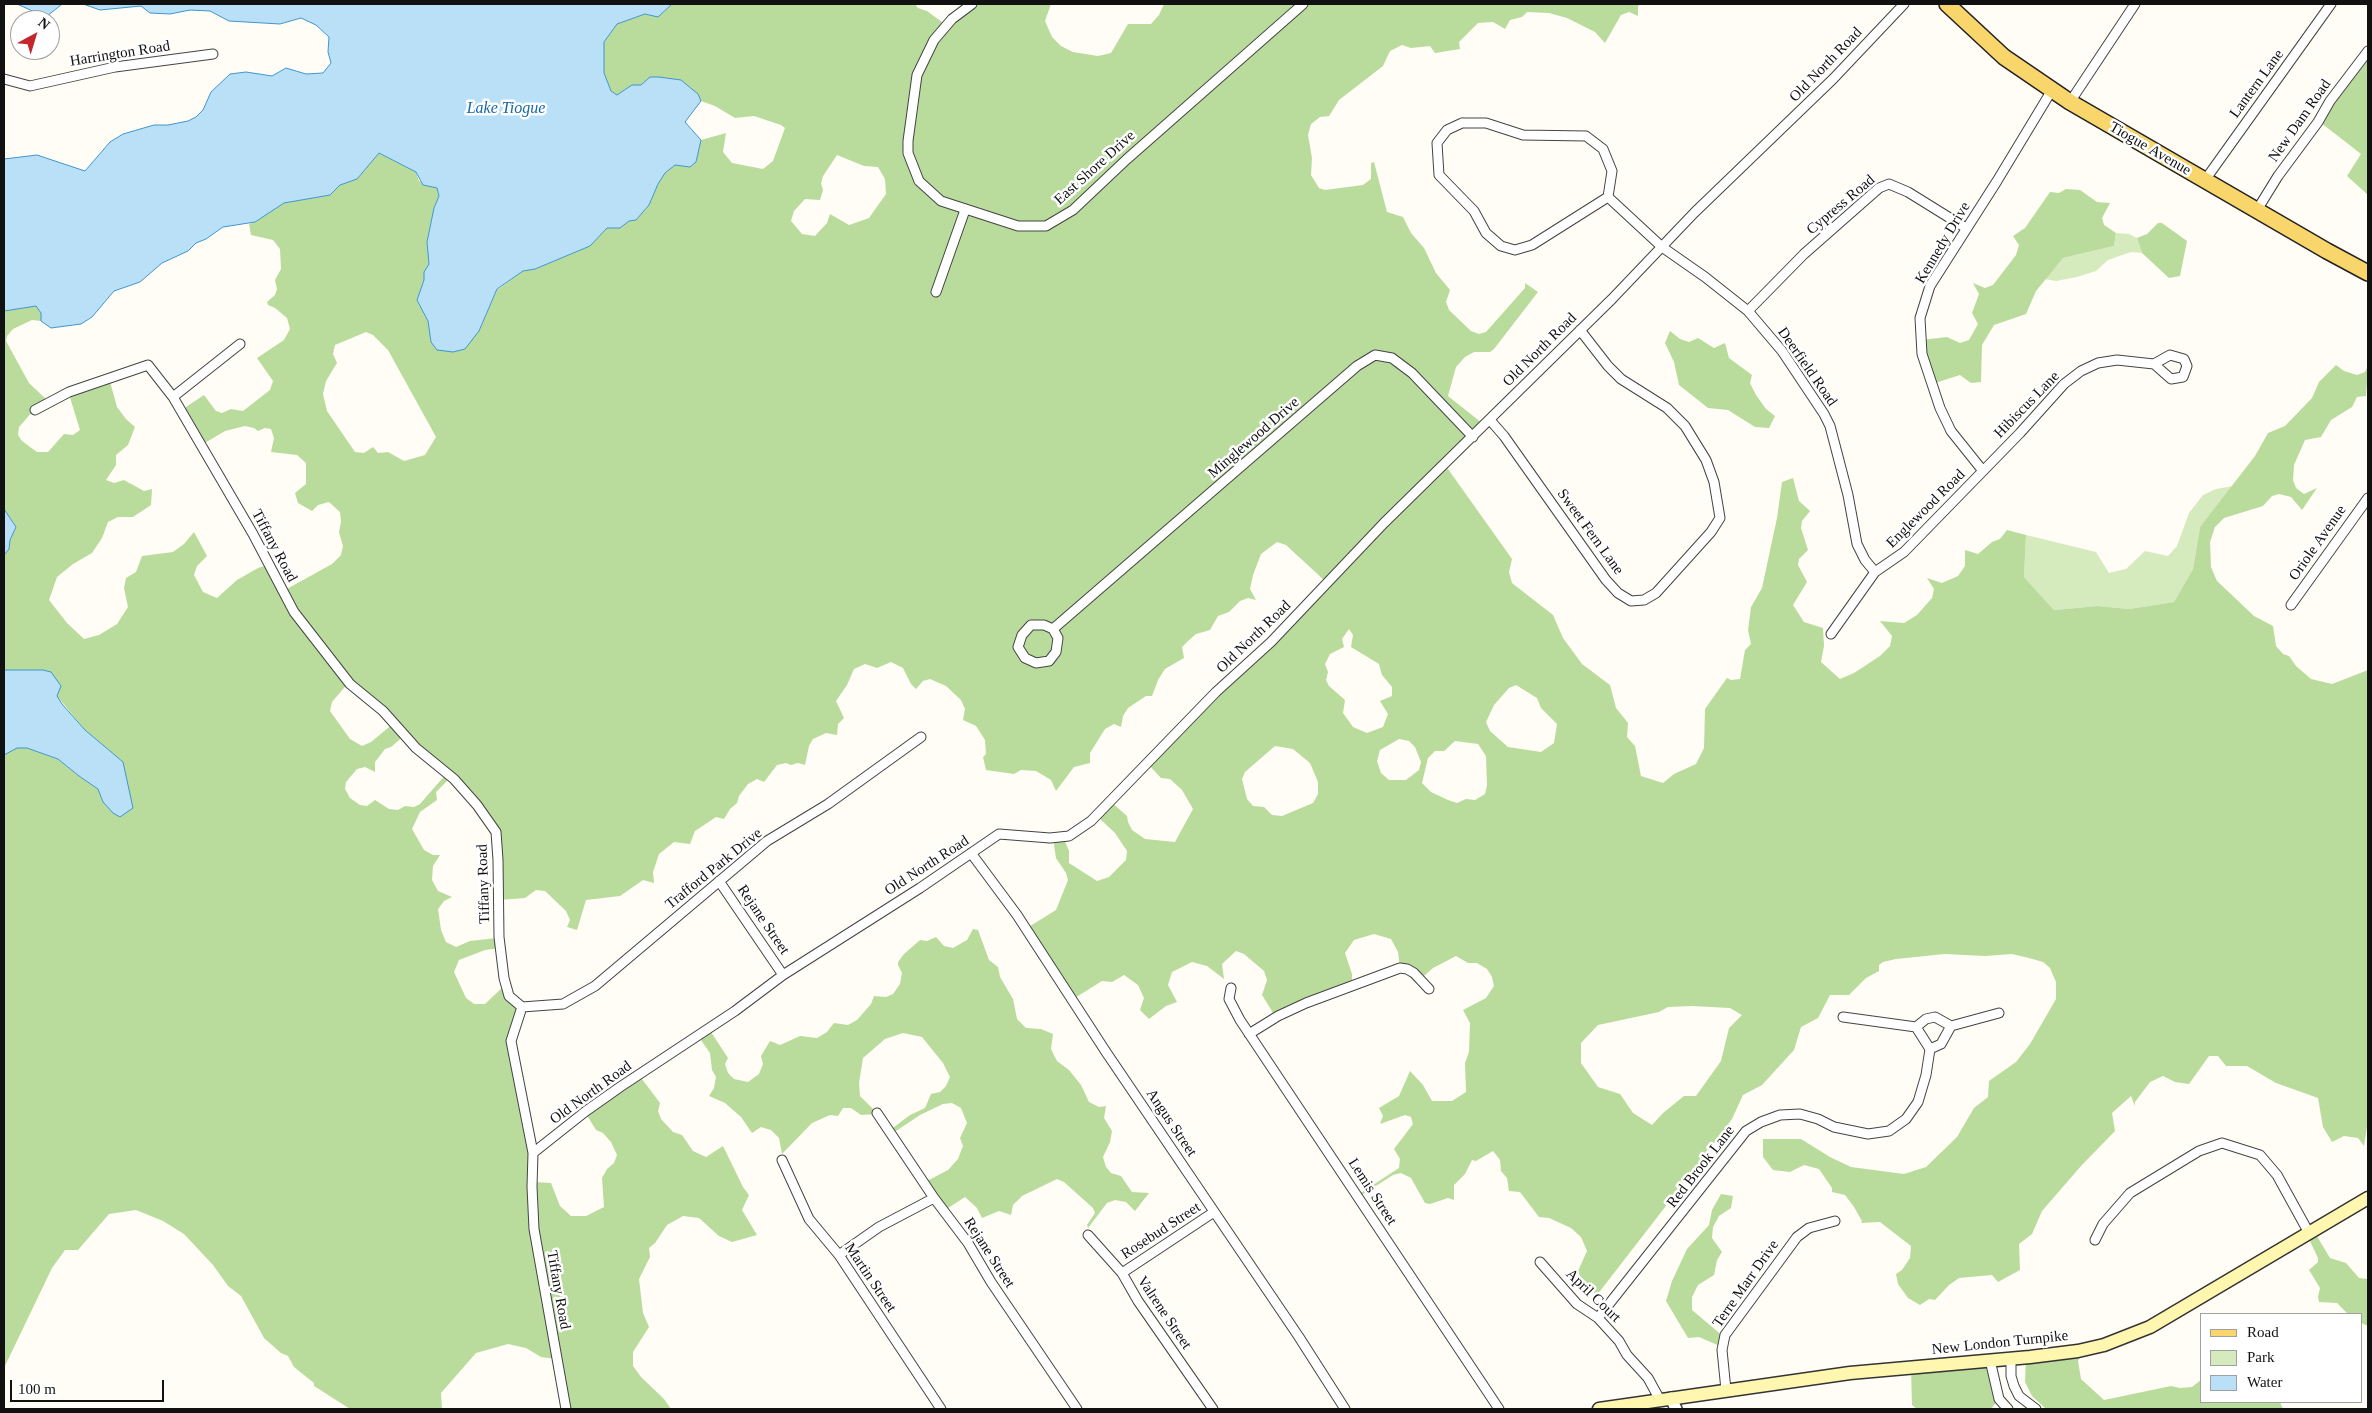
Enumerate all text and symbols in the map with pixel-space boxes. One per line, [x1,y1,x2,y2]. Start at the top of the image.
north arrow [10,10,60,60]
text: N [35,15,53,33]
street label: Old North Road [1786,24,1866,106]
street label: Harrington Road [69,37,171,71]
street label: Lantern Lane [2226,46,2288,122]
street label: New Dam Road [2265,76,2335,166]
water label: Lake Tiogue [467,99,545,119]
street label: Tiogue Avenue [2106,118,2194,180]
street label: East Shore Drive [1051,127,1139,209]
street label: Cypress Road [1803,171,1879,239]
street label: Kennedy Drive [1912,199,1974,287]
street label: Old North Road [1499,309,1581,391]
street label: Deerfield Road [1773,324,1841,410]
street label: Hibiscus Lane [1991,368,2063,442]
street label: Minglewood Drive [1205,394,1303,482]
street label: Englewood Road [1883,466,1969,552]
street label: Sweet Fern Lane [1553,486,1627,578]
street label: Oriole Avenue [2286,502,2350,584]
street label: Tiffany Road [247,507,301,585]
street label: Old North Road [1213,597,1295,677]
street label: Trafford Park Drive [662,825,766,913]
street label: Old North Road [882,832,972,900]
street label: Tiffany Road [474,844,494,924]
street label: Rejane Street [733,882,793,958]
street label: Old North Road [547,1057,635,1129]
street label: Angus Street [1142,1086,1200,1160]
street label: Red Brook Lane [1663,1122,1739,1212]
street label: Lemis Street [1344,1155,1400,1229]
street label: Rosebud Street [1118,1199,1204,1263]
street label: Rejane Street [960,1214,1018,1292]
street label: Terre Marr Drive [1709,1237,1783,1331]
street label: Martin Street [840,1240,900,1316]
street label: Tiffany Road [542,1249,574,1331]
street label: April Court [1562,1265,1624,1327]
street label: Valrene Street [1133,1273,1195,1353]
legend [2200,1313,2362,1403]
text: Road [2247,1324,2279,1340]
street label: New London Turnpike [1931,1327,2069,1359]
text: Park [2247,1349,2275,1365]
scale bar [12,1370,166,1402]
text: Water [2247,1374,2282,1390]
text: 100 m [18,1381,56,1397]

